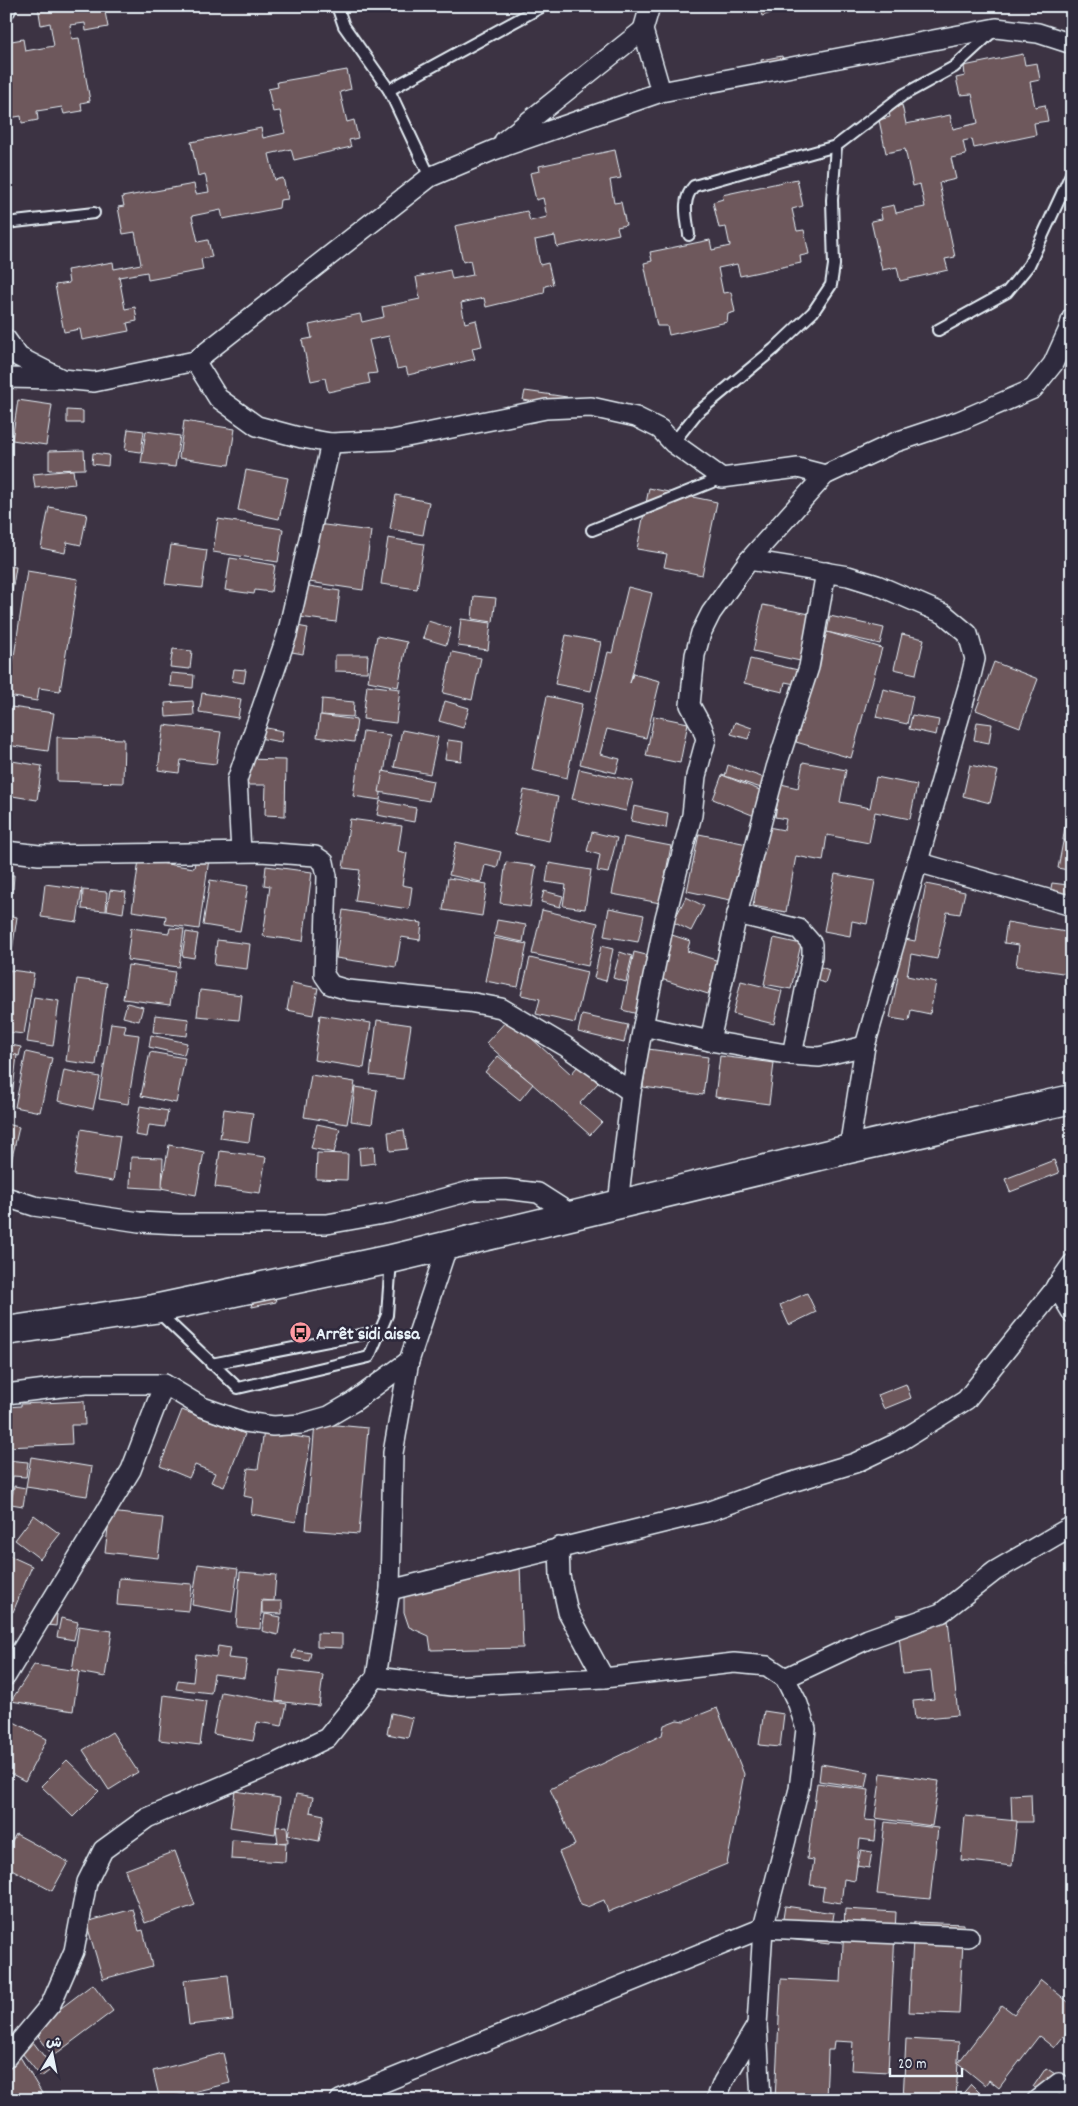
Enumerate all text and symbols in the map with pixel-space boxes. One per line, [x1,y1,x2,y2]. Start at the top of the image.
bus stop icon: Arrêt sidi aissa [288,1321,312,1345]
place label: Arrêt sidi aissa [316,1323,420,1348]
north arrow [28,2028,78,2078]
text: ش [45,2032,63,2054]
scale bar [890,2046,963,2078]
text: 20 m [898,2054,926,2076]

